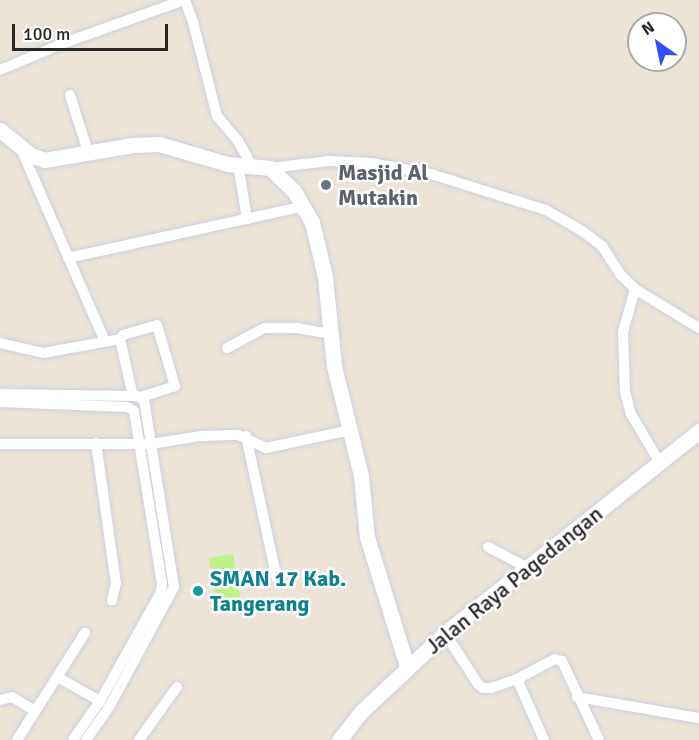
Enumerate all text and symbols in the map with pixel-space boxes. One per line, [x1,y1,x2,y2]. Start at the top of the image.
scale bar [15,12,171,50]
north arrow [627,12,687,72]
text: N [638,17,658,40]
text: 100 m [23,23,70,45]
place label: Masjid Al Mutakin [338,159,428,210]
marker: Masjid Al Mutakin [319,178,333,192]
street label: Jalan Raya Pagedangan [420,500,608,660]
place label: SMAN 17 Kab. Tangerang [210,565,346,616]
marker: SMAN 17 Kab. Tangerang [191,584,205,598]

